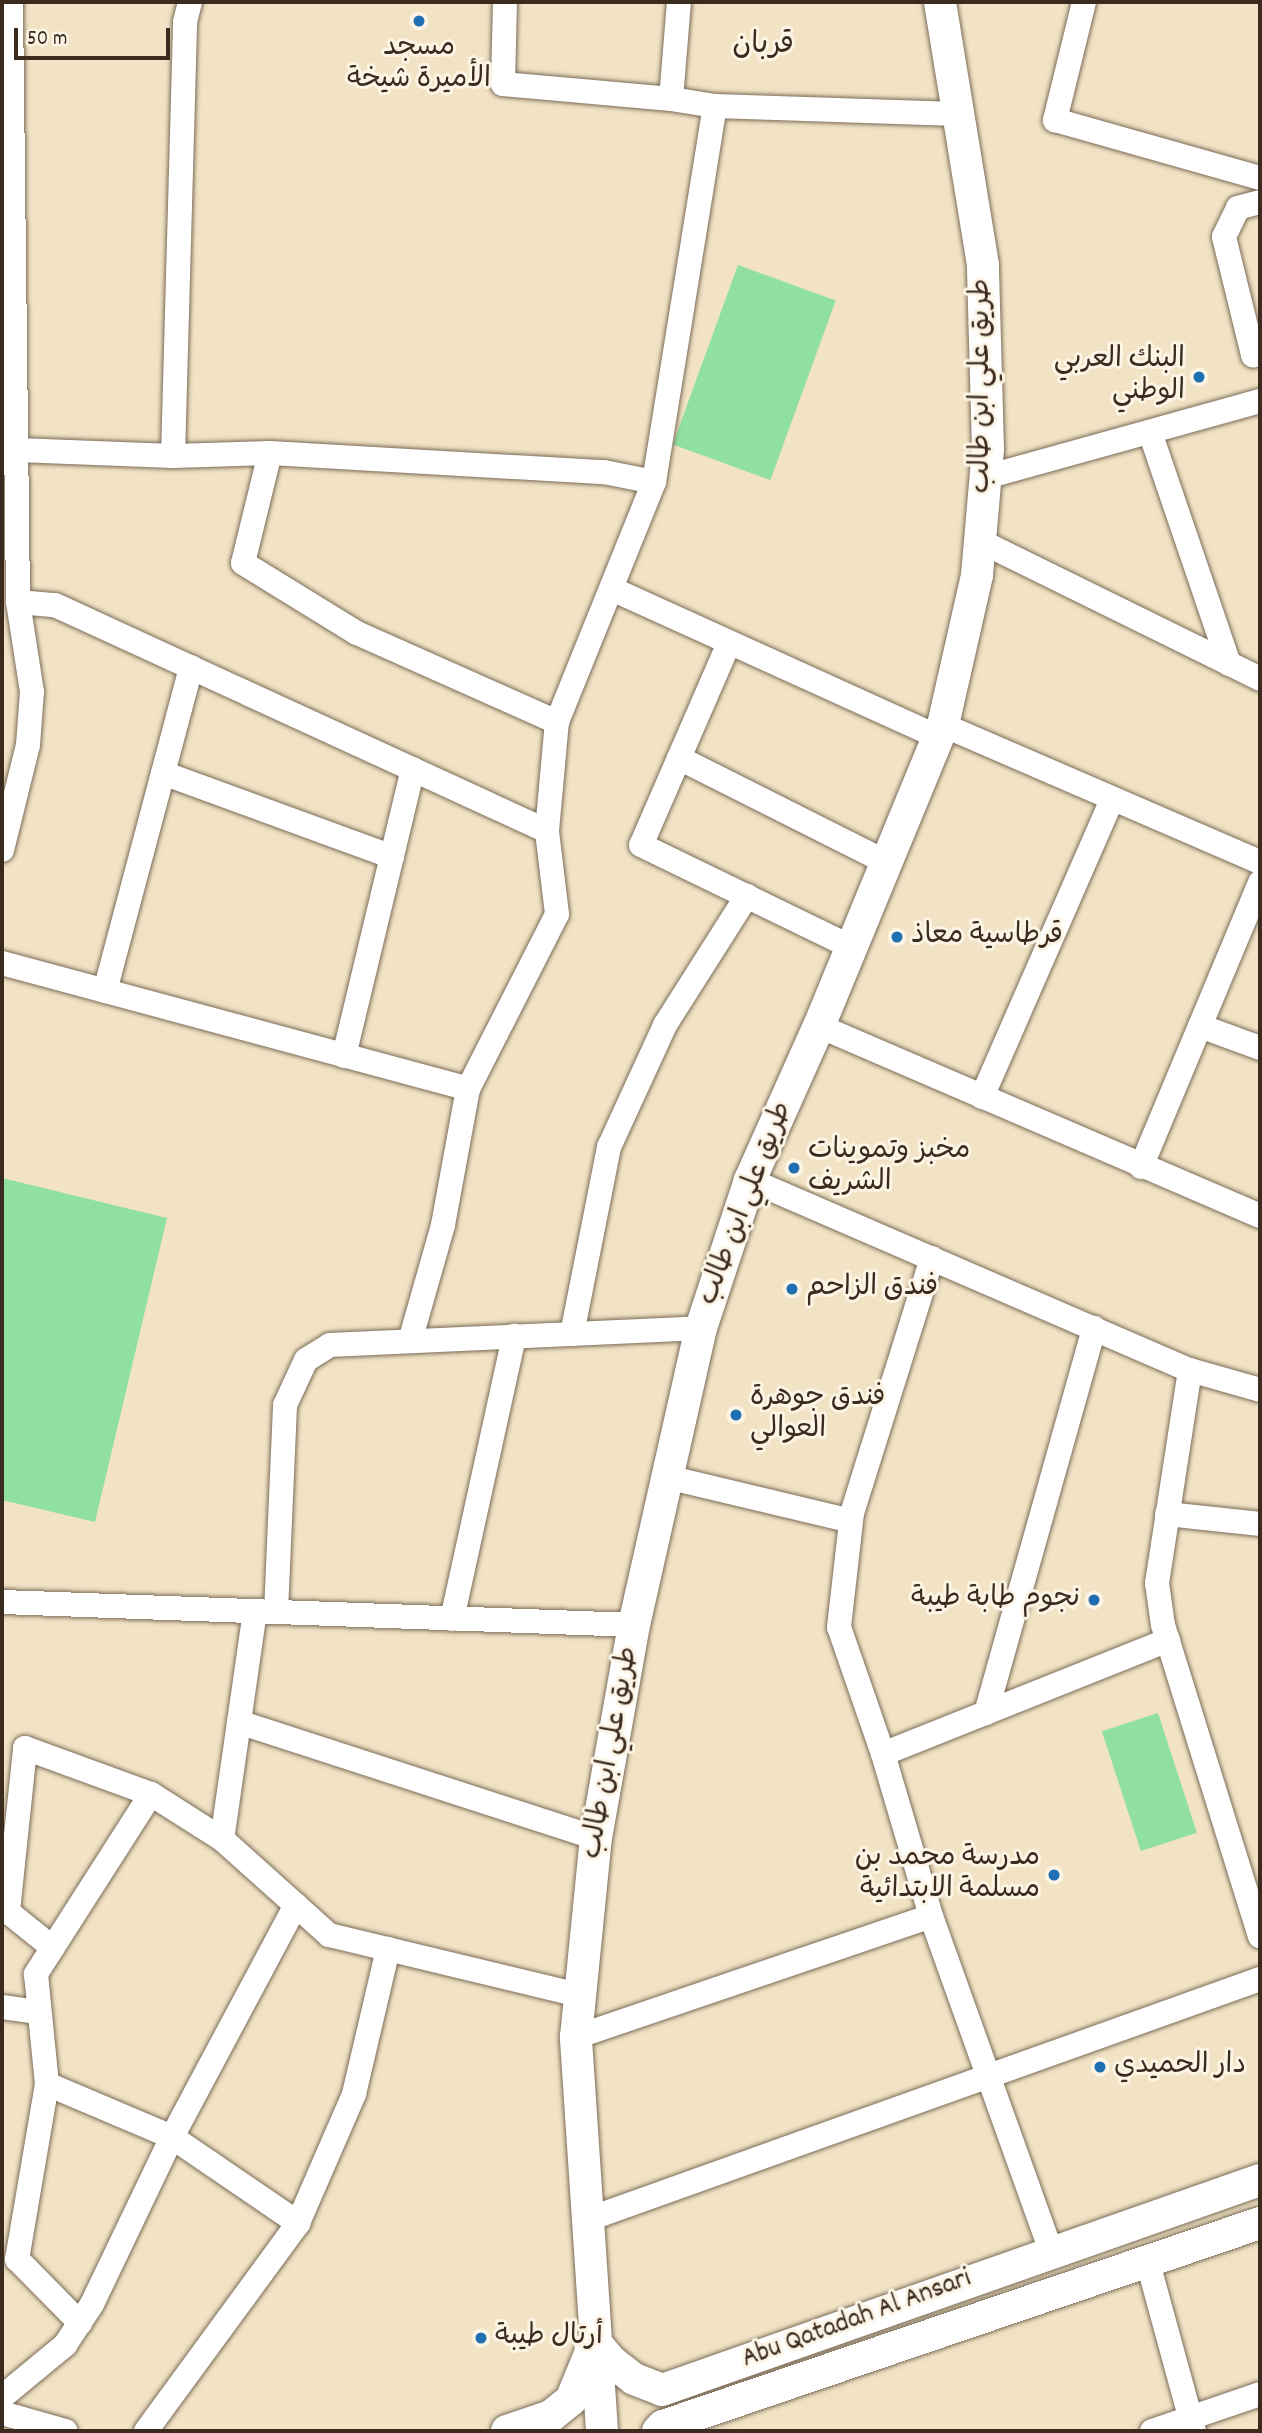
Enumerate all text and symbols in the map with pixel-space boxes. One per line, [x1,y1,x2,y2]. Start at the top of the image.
marker: مسجد الأميرة شيخة [411,13,427,29]
scale bar [18,14,173,58]
text: 50 m [27,25,67,55]
district label: قربان [732,29,794,65]
place label: مسجد الأميرة شيخة [347,32,491,98]
street label: طريق علي ابن طالب [966,279,1000,493]
place label: البنك العربي الوطني [1054,344,1185,410]
marker: البنك العربي الوطني [1191,369,1207,385]
place label: قرطاسية معاذ [911,920,1063,954]
marker: قرطاسية معاذ [889,929,905,945]
street label: طريق علي ابن طالب [693,1098,801,1310]
place label: مخبز وتموينات الشريف [808,1135,970,1201]
marker: مخبز وتموينات الشريف [786,1160,802,1176]
place label: فندق الزاحم [806,1272,938,1306]
marker: فندق الزاحم [784,1281,800,1297]
place label: فندق جوهرة العوالي [750,1382,885,1448]
marker: فندق جوهرة العوالي [728,1407,744,1423]
place label: نجوم طابة طيبة [911,1583,1080,1617]
marker: نجوم طابة طيبة [1086,1592,1102,1608]
street label: طريق علي ابن طالب [577,1644,647,1862]
place label: مدرسة محمد بن مسلمة الابتدائية [855,1842,1040,1908]
marker: مدرسة محمد بن مسلمة الابتدائية [1046,1867,1062,1883]
place label: دار الحميدي [1114,2050,1246,2084]
marker: دار الحميدي [1092,2059,1108,2075]
street label: Abu Qatadah Al Ansari [738,2263,976,2377]
place label: أرتال طيبة [495,2321,603,2355]
marker: أرتال طيبة [473,2330,489,2346]

